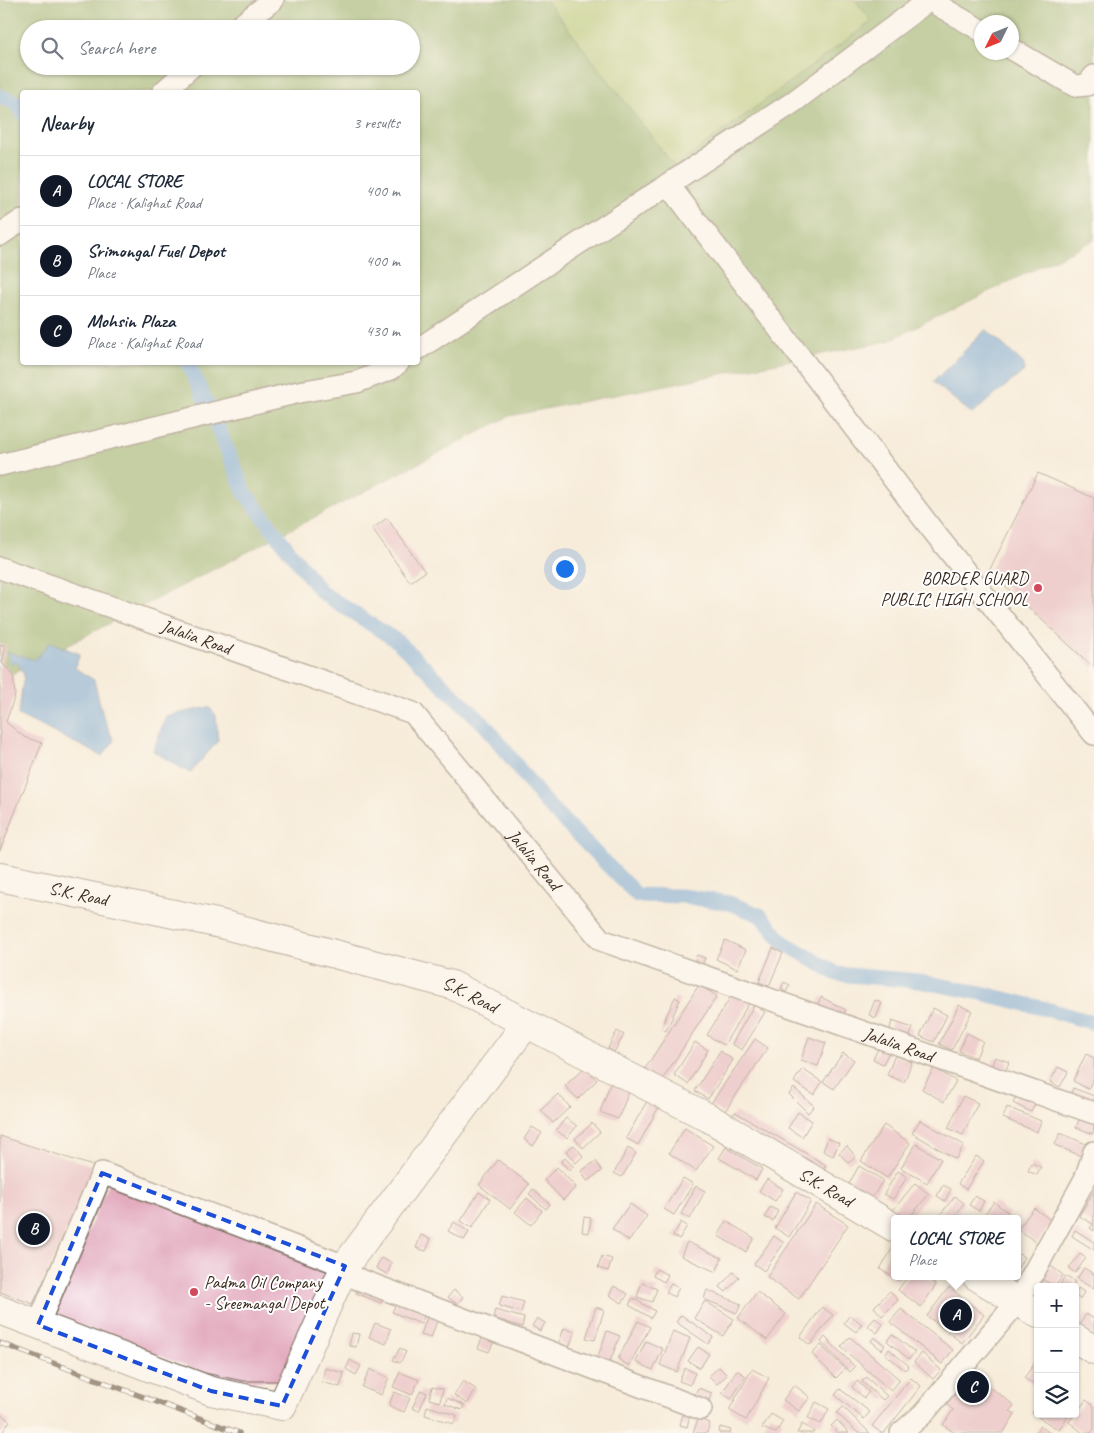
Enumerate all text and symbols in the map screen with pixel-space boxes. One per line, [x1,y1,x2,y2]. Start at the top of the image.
north arrow [974,15,1019,60]
search box [20,20,420,75]
icon: search [38,34,66,62]
text: Search here [78,36,155,60]
text: Nearby [40,110,93,136]
text: 3 results [353,113,400,133]
text: LOCAL STORE [87,169,182,193]
text: A [52,181,60,201]
text: 400 m [366,181,400,201]
text: Place · Kalighat Road [87,193,201,213]
text: Srimongal Fuel Depot [87,239,225,263]
text: B [52,251,60,271]
text: 400 m [366,251,400,271]
text: Place [87,263,115,283]
text: Mohsin Plaza [87,309,175,333]
text: C [52,321,60,341]
text: 430 m [366,321,400,341]
text: Place · Kalighat Road [87,333,201,353]
your location [552,556,578,582]
place label: BORDER GUARD PUBLIC HIGH SCHOOL [881,567,1030,610]
marker: BORDER GUARD PUBLIC HIGH SCHOOL [1032,582,1044,594]
street label: Jalalia Road [157,614,237,660]
street label: Jalalia Road [502,824,568,897]
street label: S.K. Road [47,877,112,911]
street label: S.K. Road [440,972,504,1019]
street label: Jalalia Road [860,1022,939,1068]
street label: S.K. Road [795,1163,860,1213]
pin: B [18,1210,50,1248]
popup [891,1215,1021,1280]
text: LOCAL STORE [908,1226,1004,1250]
text: Place [908,1250,937,1270]
place label: Padma Oil Company - Sreemangal Depot [204,1271,327,1314]
map controls [1034,1283,1079,1418]
button: + [1034,1283,1079,1328]
marker: Padma Oil Company - Sreemangal Depot [188,1286,200,1298]
pin: A [940,1296,972,1334]
button: − [1034,1328,1079,1373]
pin: C [957,1368,989,1406]
button: layers [1034,1373,1079,1418]

